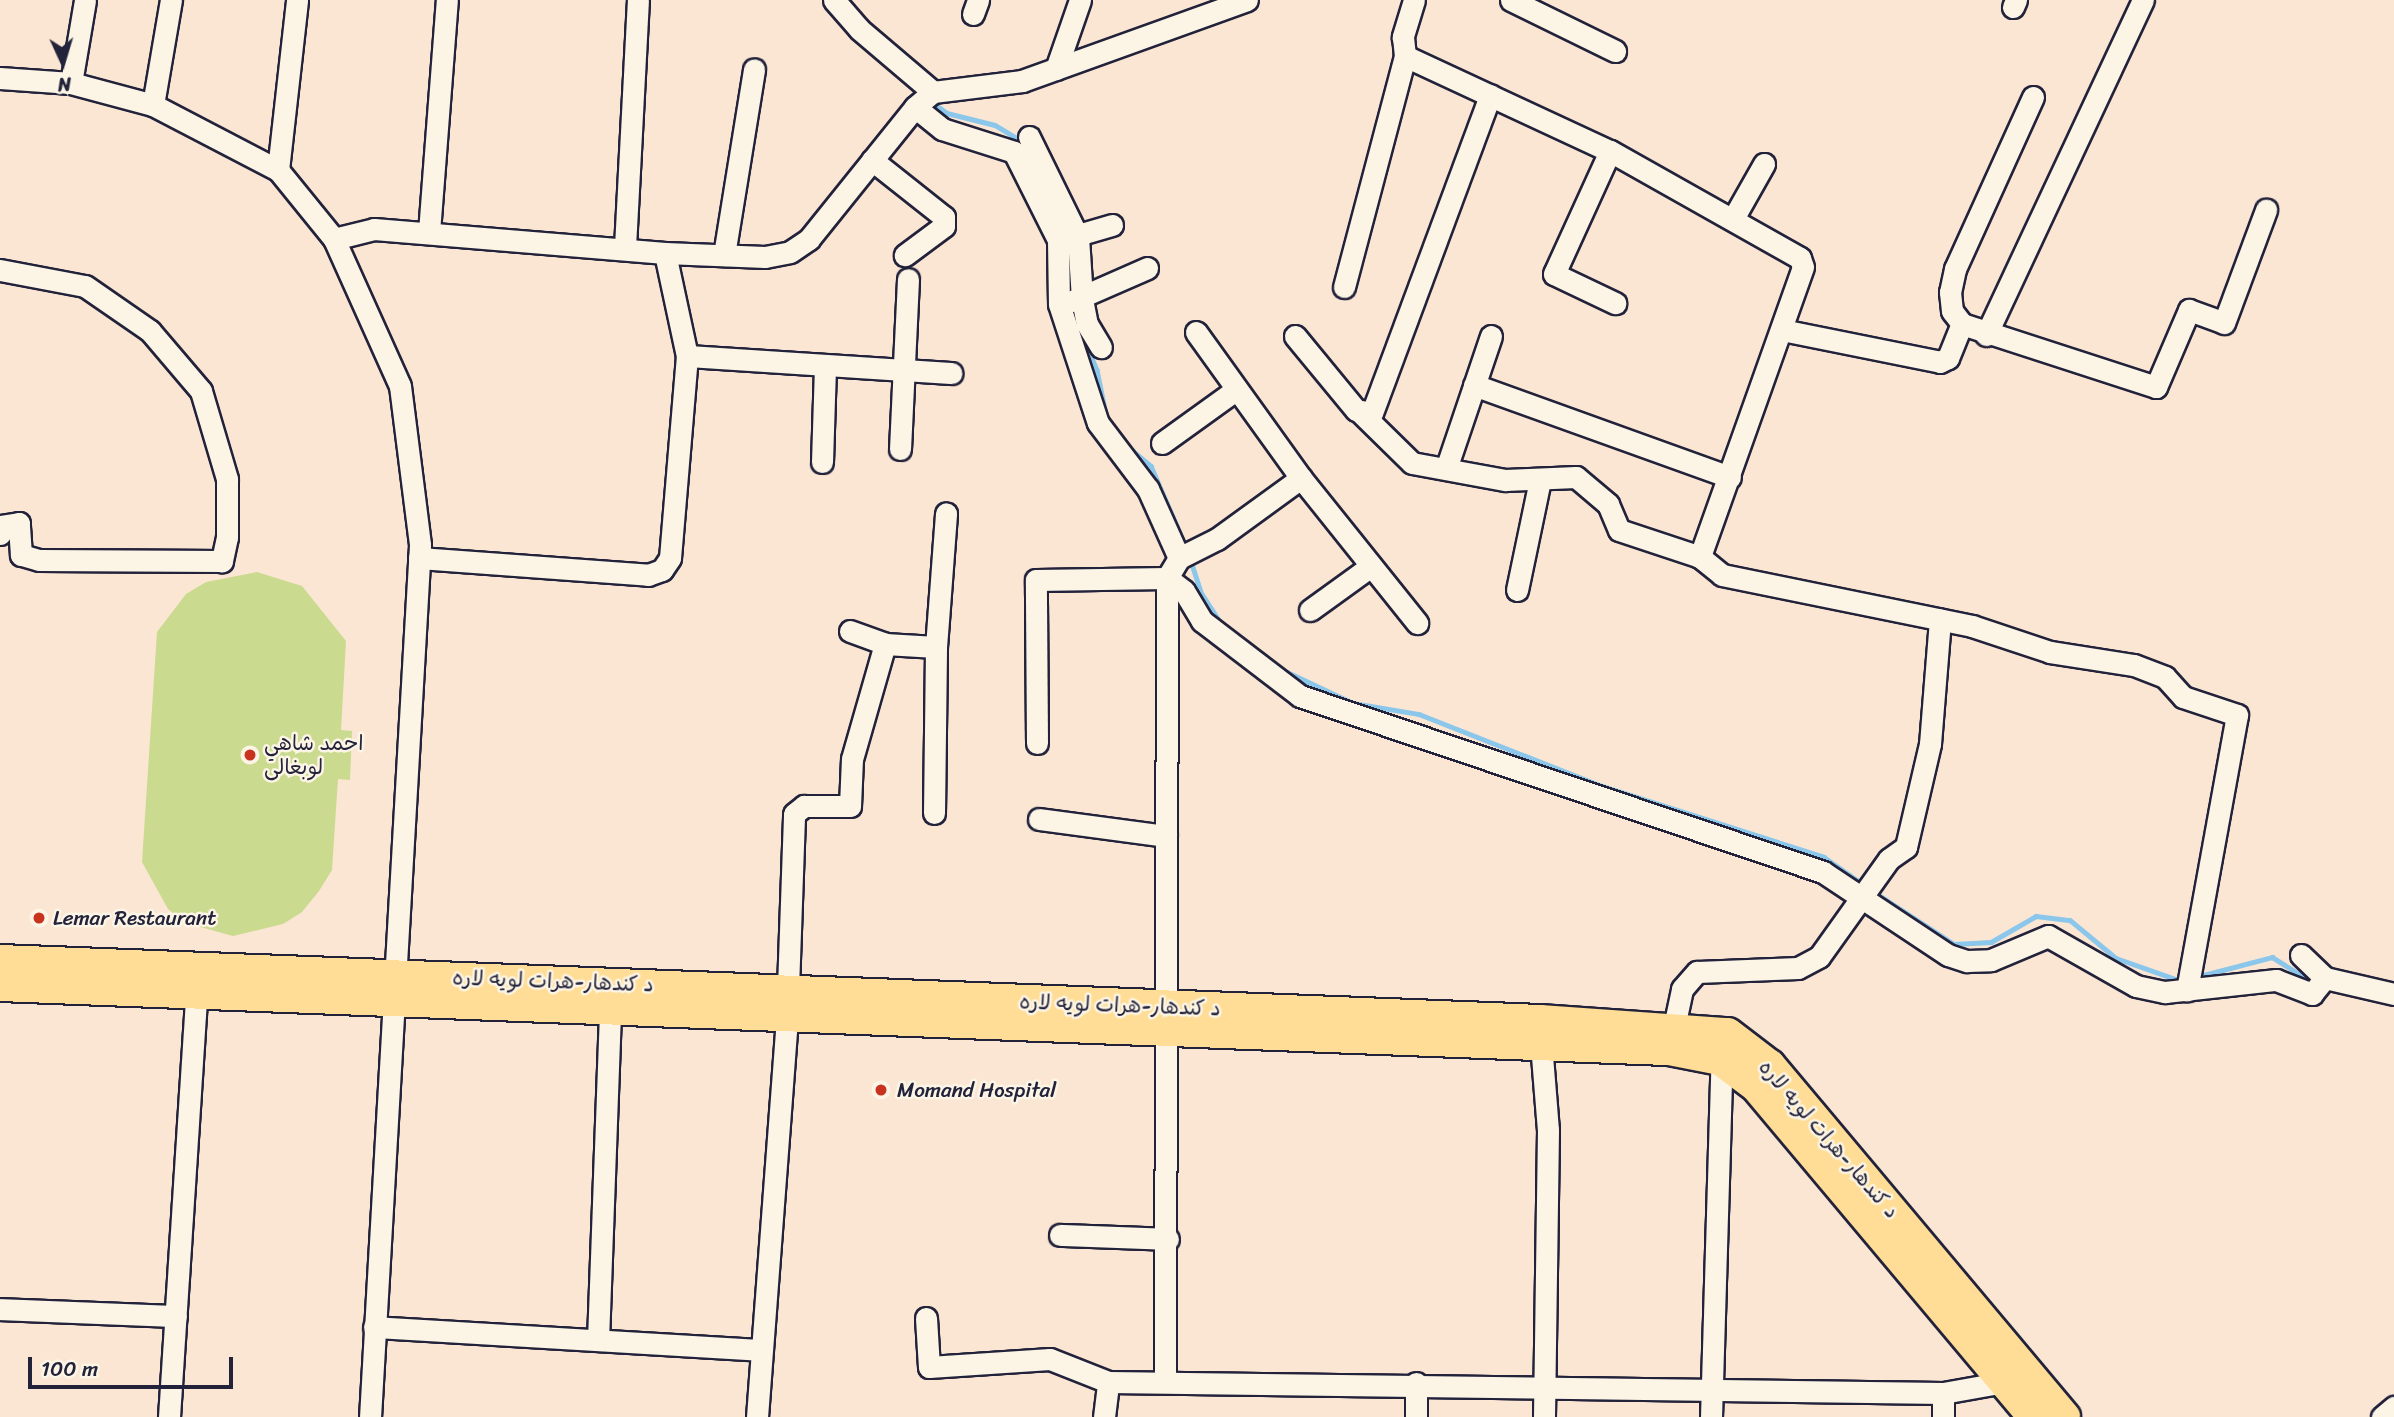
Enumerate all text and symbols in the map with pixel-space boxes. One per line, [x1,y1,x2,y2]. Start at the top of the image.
north arrow [28,28,98,98]
text: N [57,68,72,101]
place label: احمد شاهي لوبغالی [264,730,364,780]
marker: احمد شاهي لوبغالی [242,747,258,763]
place label: Lemar Restaurant [53,905,218,931]
marker: Lemar Restaurant [31,910,47,926]
street label: د کندهار-هرات لويه لاره [452,965,654,997]
street label: د کندهار-هرات لويه لاره [1019,989,1221,1021]
street label: د کندهار-هرات لويه لاره [1753,1055,1905,1223]
place label: Momand Hospital [897,1077,1056,1103]
marker: Momand Hospital [871,1080,891,1100]
scale bar [32,1344,236,1388]
text: 100 m [41,1350,98,1388]

